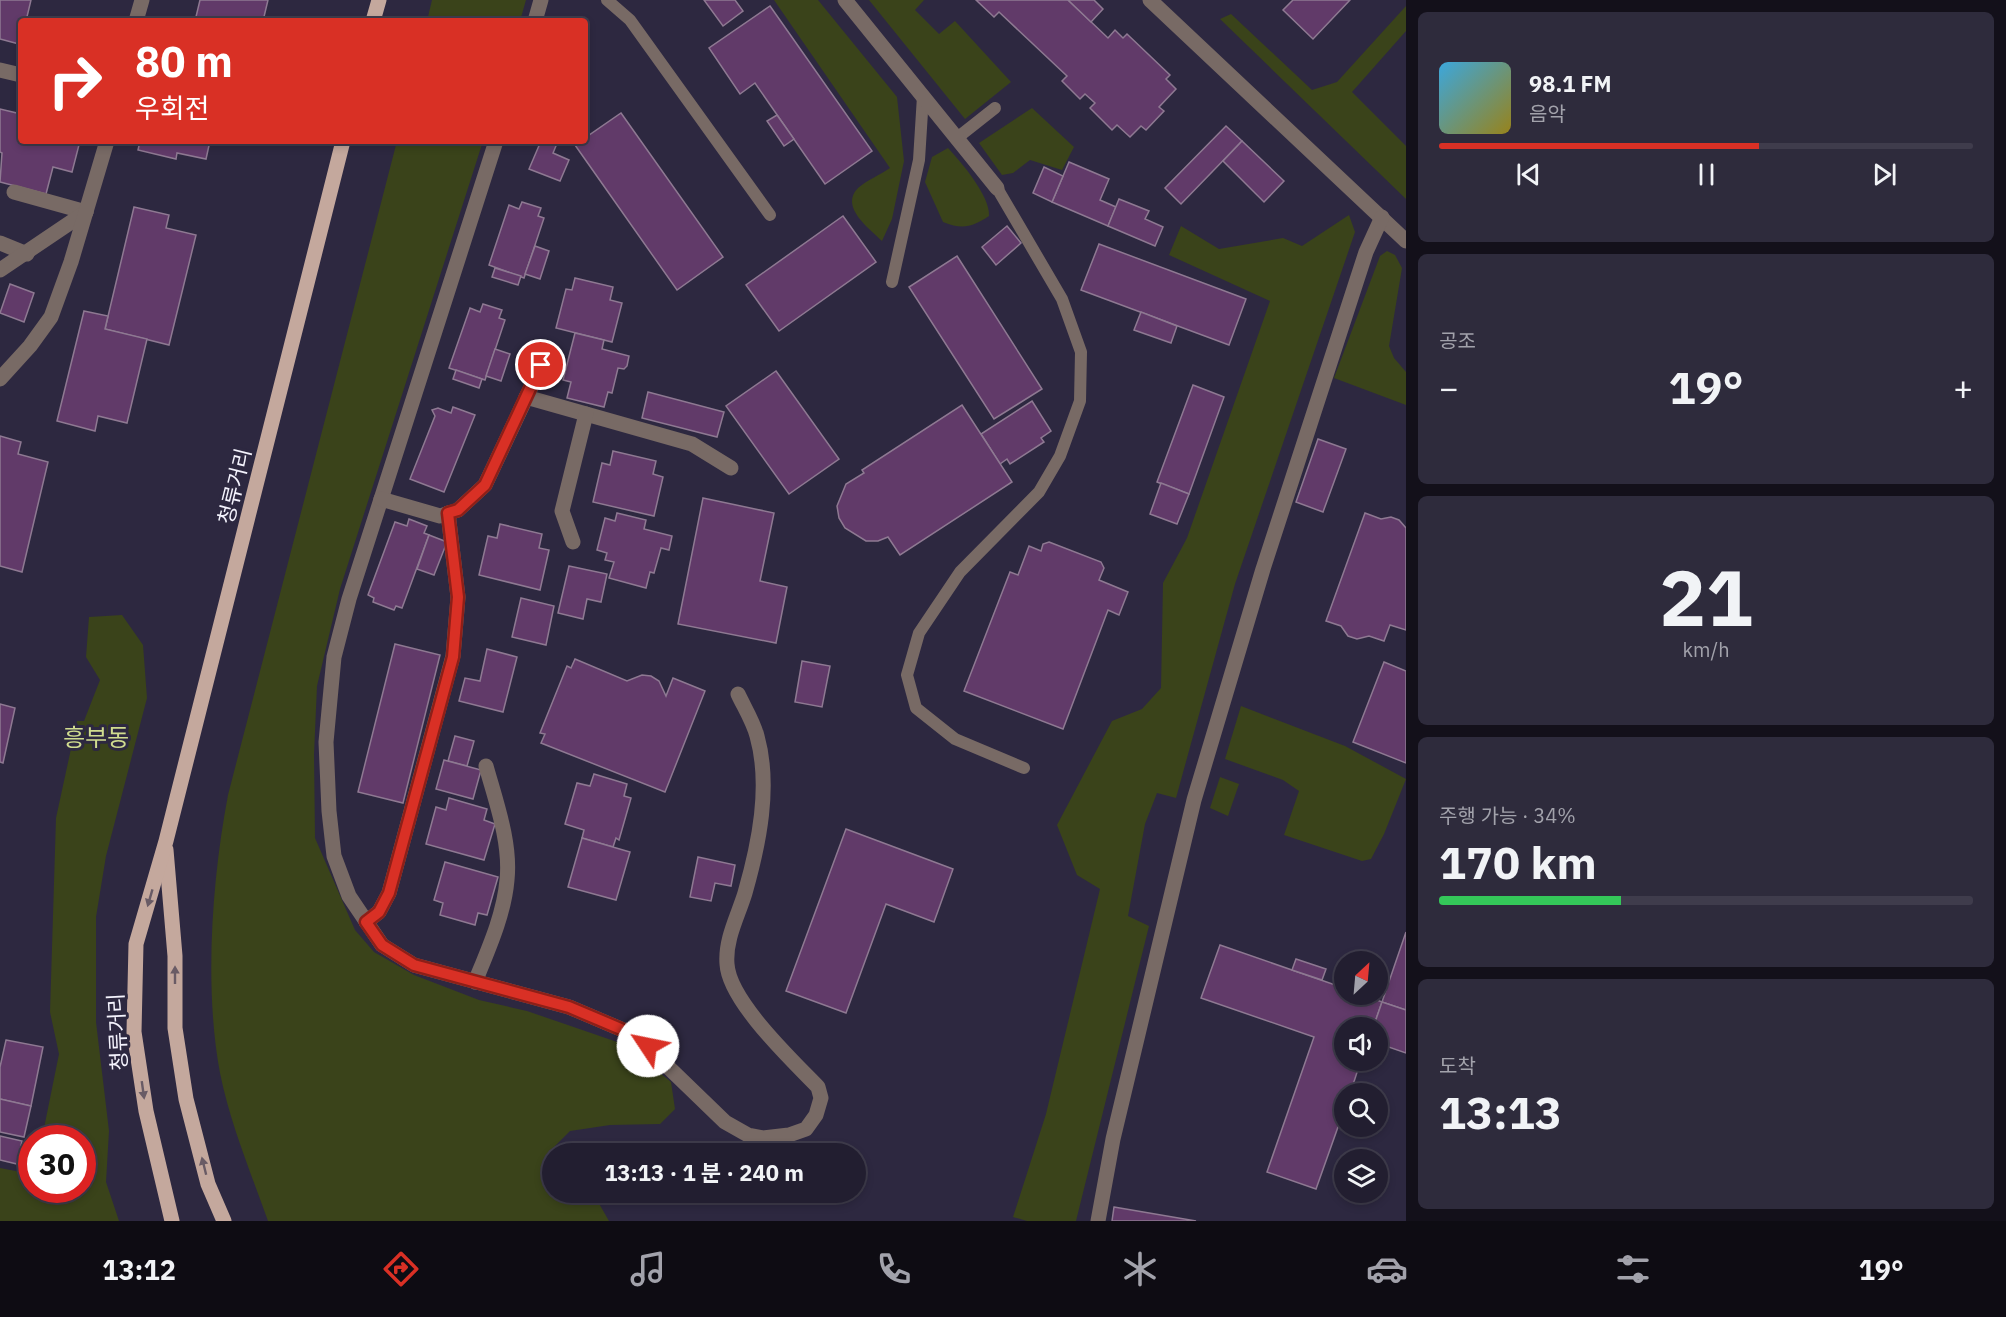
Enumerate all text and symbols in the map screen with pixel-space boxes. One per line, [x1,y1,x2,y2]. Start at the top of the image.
text: 80 m [135,34,233,89]
icon: right [36,42,114,120]
text: 98.1 FM [1529,69,1612,98]
text: 우회전 [135,90,210,125]
text: 음악 [1529,100,1566,127]
icon: previous [1512,158,1545,191]
icon: pause [1690,158,1723,191]
icon: next [1868,158,1901,191]
text: 공조 [1439,327,1476,354]
pin [515,339,566,390]
icon: arrive [524,348,557,381]
text: 19° [1668,358,1744,416]
text: − [1439,366,1459,409]
text: + [1953,366,1973,409]
street label: 청류거리 [211,445,257,527]
text: 21 [1659,546,1753,647]
text: km/h [1682,636,1730,663]
district label: 흥부동 [63,721,129,753]
text: 주행 가능 · 34% [1439,802,1576,829]
text: 170 km [1439,833,1597,891]
one-way arrow [145,889,154,907]
north arrow [1334,951,1388,1005]
map controls [1334,951,1388,1203]
one-way arrow [170,965,180,984]
street label: 청류거리 [101,993,133,1071]
position arrow [616,1014,680,1078]
button: sound [1334,1017,1388,1071]
text: 도착 [1439,1052,1476,1079]
one-way arrow [138,1081,147,1100]
button: search [1334,1083,1388,1137]
text: 13:13 [1439,1083,1562,1141]
speed limit sign: 30 [18,1125,96,1203]
button: layers [1334,1149,1388,1203]
one-way arrow [198,1157,208,1176]
text: 13:13 · 1 분 · 240 m [604,1158,804,1187]
icon: directions [380,1248,422,1290]
icon: music [627,1248,669,1290]
icon: phone [873,1248,915,1290]
icon: climate [1119,1248,1161,1290]
icon: car [1366,1248,1408,1290]
icon: filters [1612,1248,1654,1290]
text: 13:12 [102,1252,176,1287]
text: 19° [1859,1252,1904,1287]

